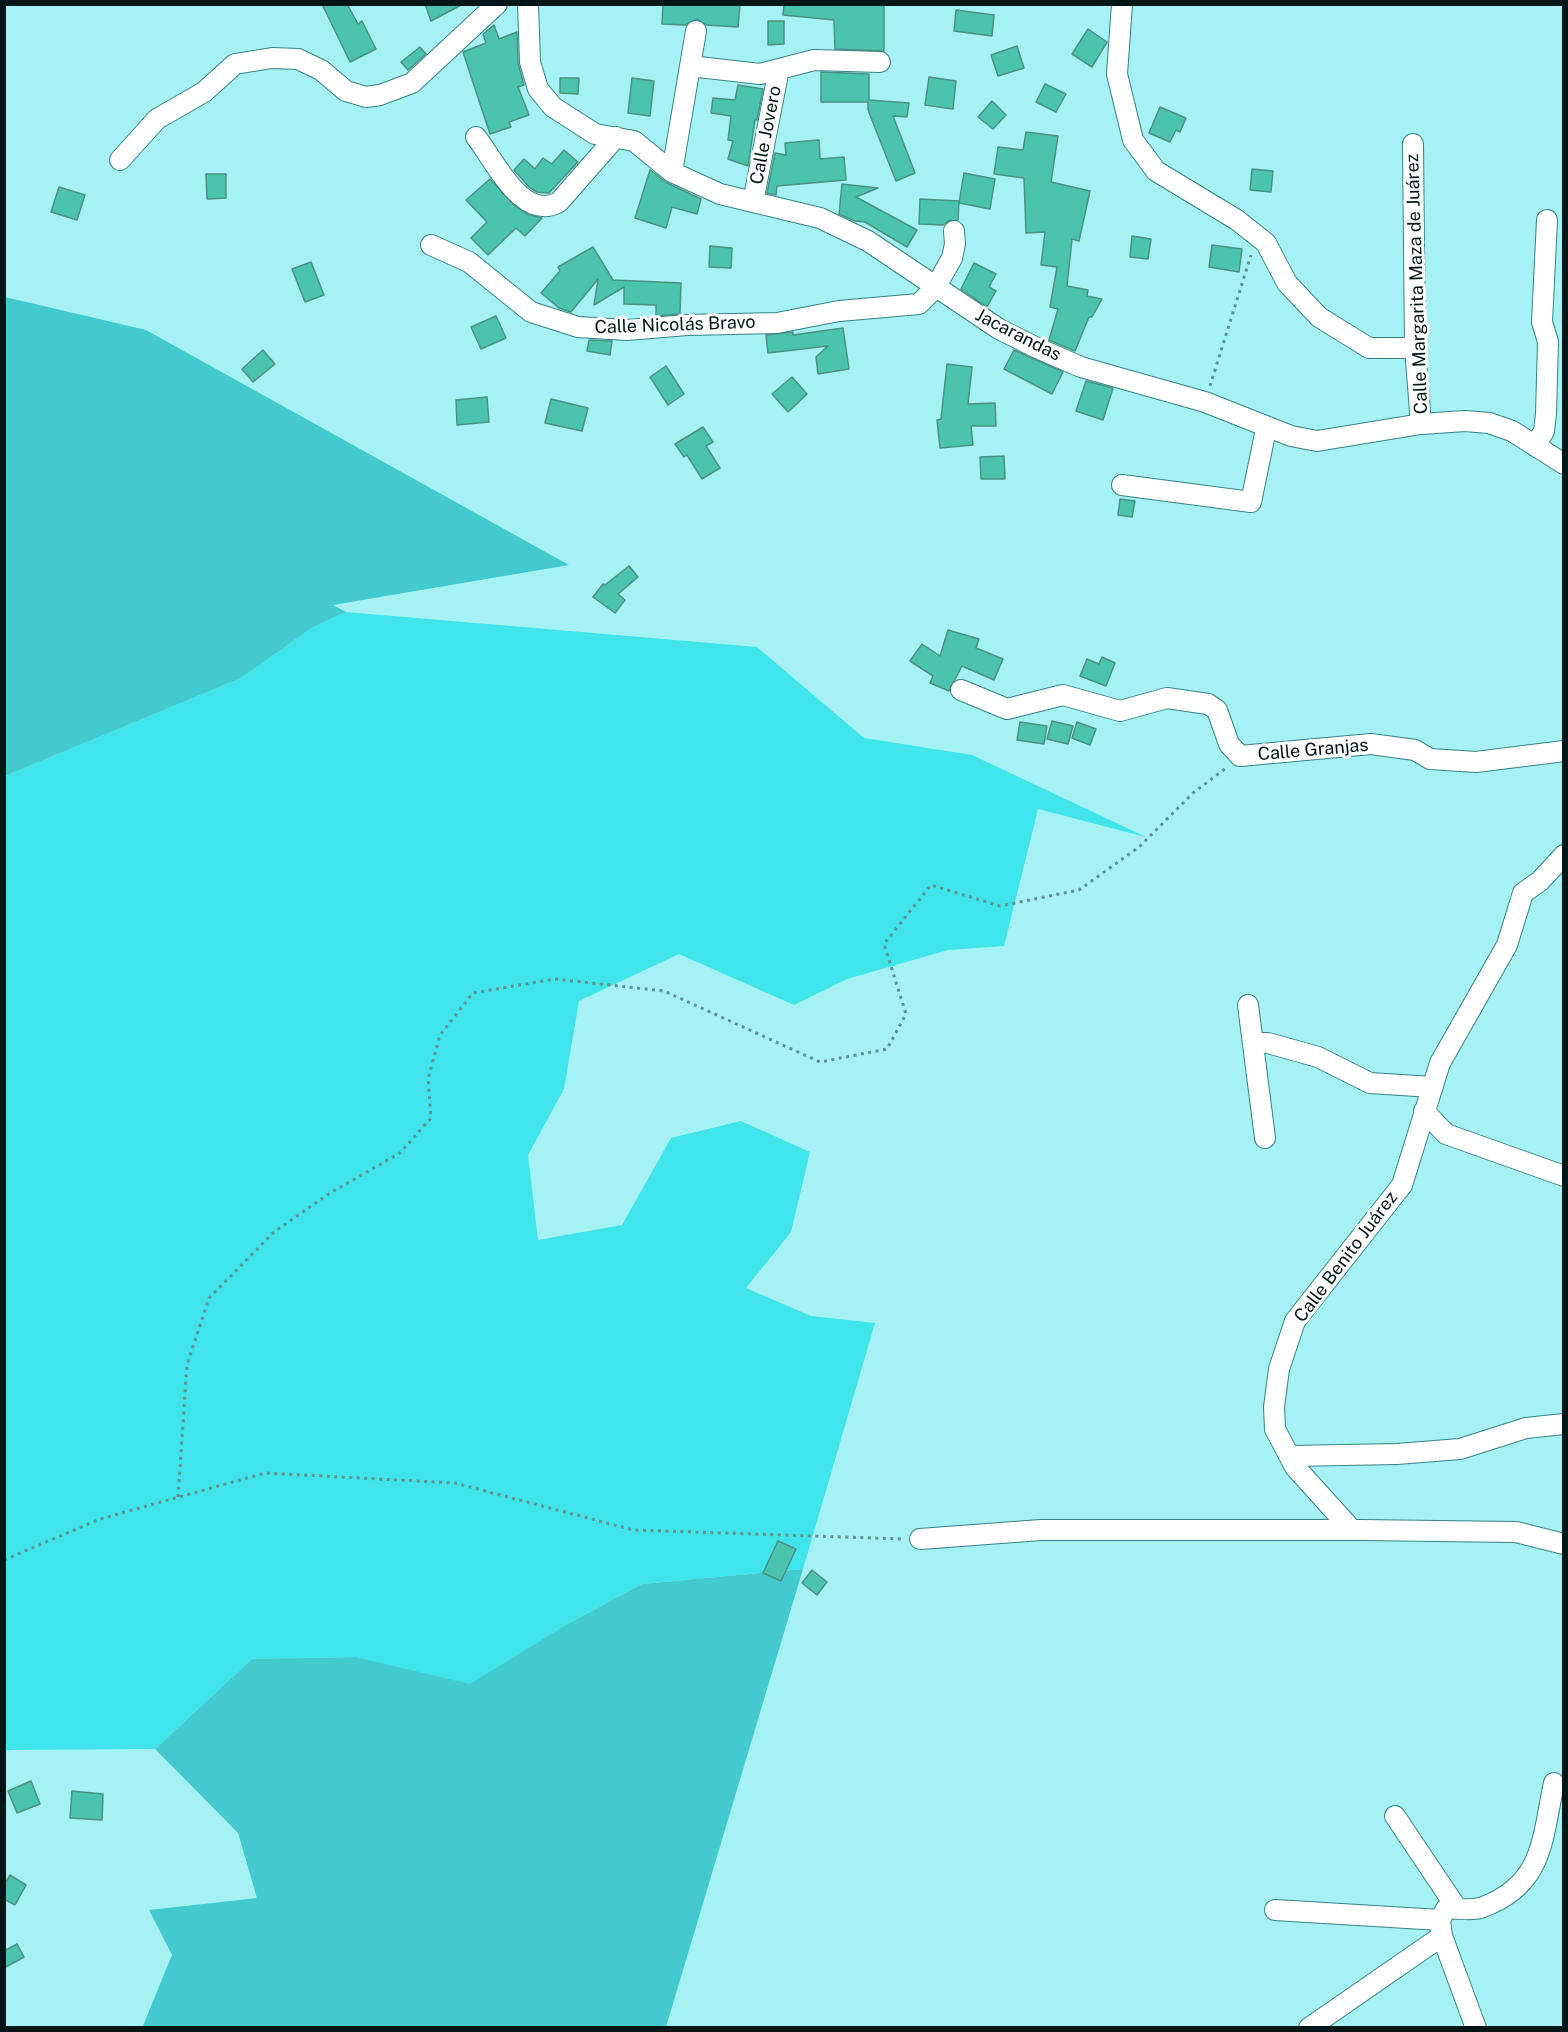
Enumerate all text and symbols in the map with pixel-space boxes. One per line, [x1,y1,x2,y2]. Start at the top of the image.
street label: Calle Jovero [746,84,786,186]
street label: Calle Margarita Maza de Juárez [1402,154,1432,414]
street label: Jacarandas [972,304,1064,366]
street label: Calle Nicolás Bravo [594,311,756,339]
street label: Calle Granjas [1257,734,1369,766]
street label: Calle Benito Juárez [1290,1187,1402,1327]

